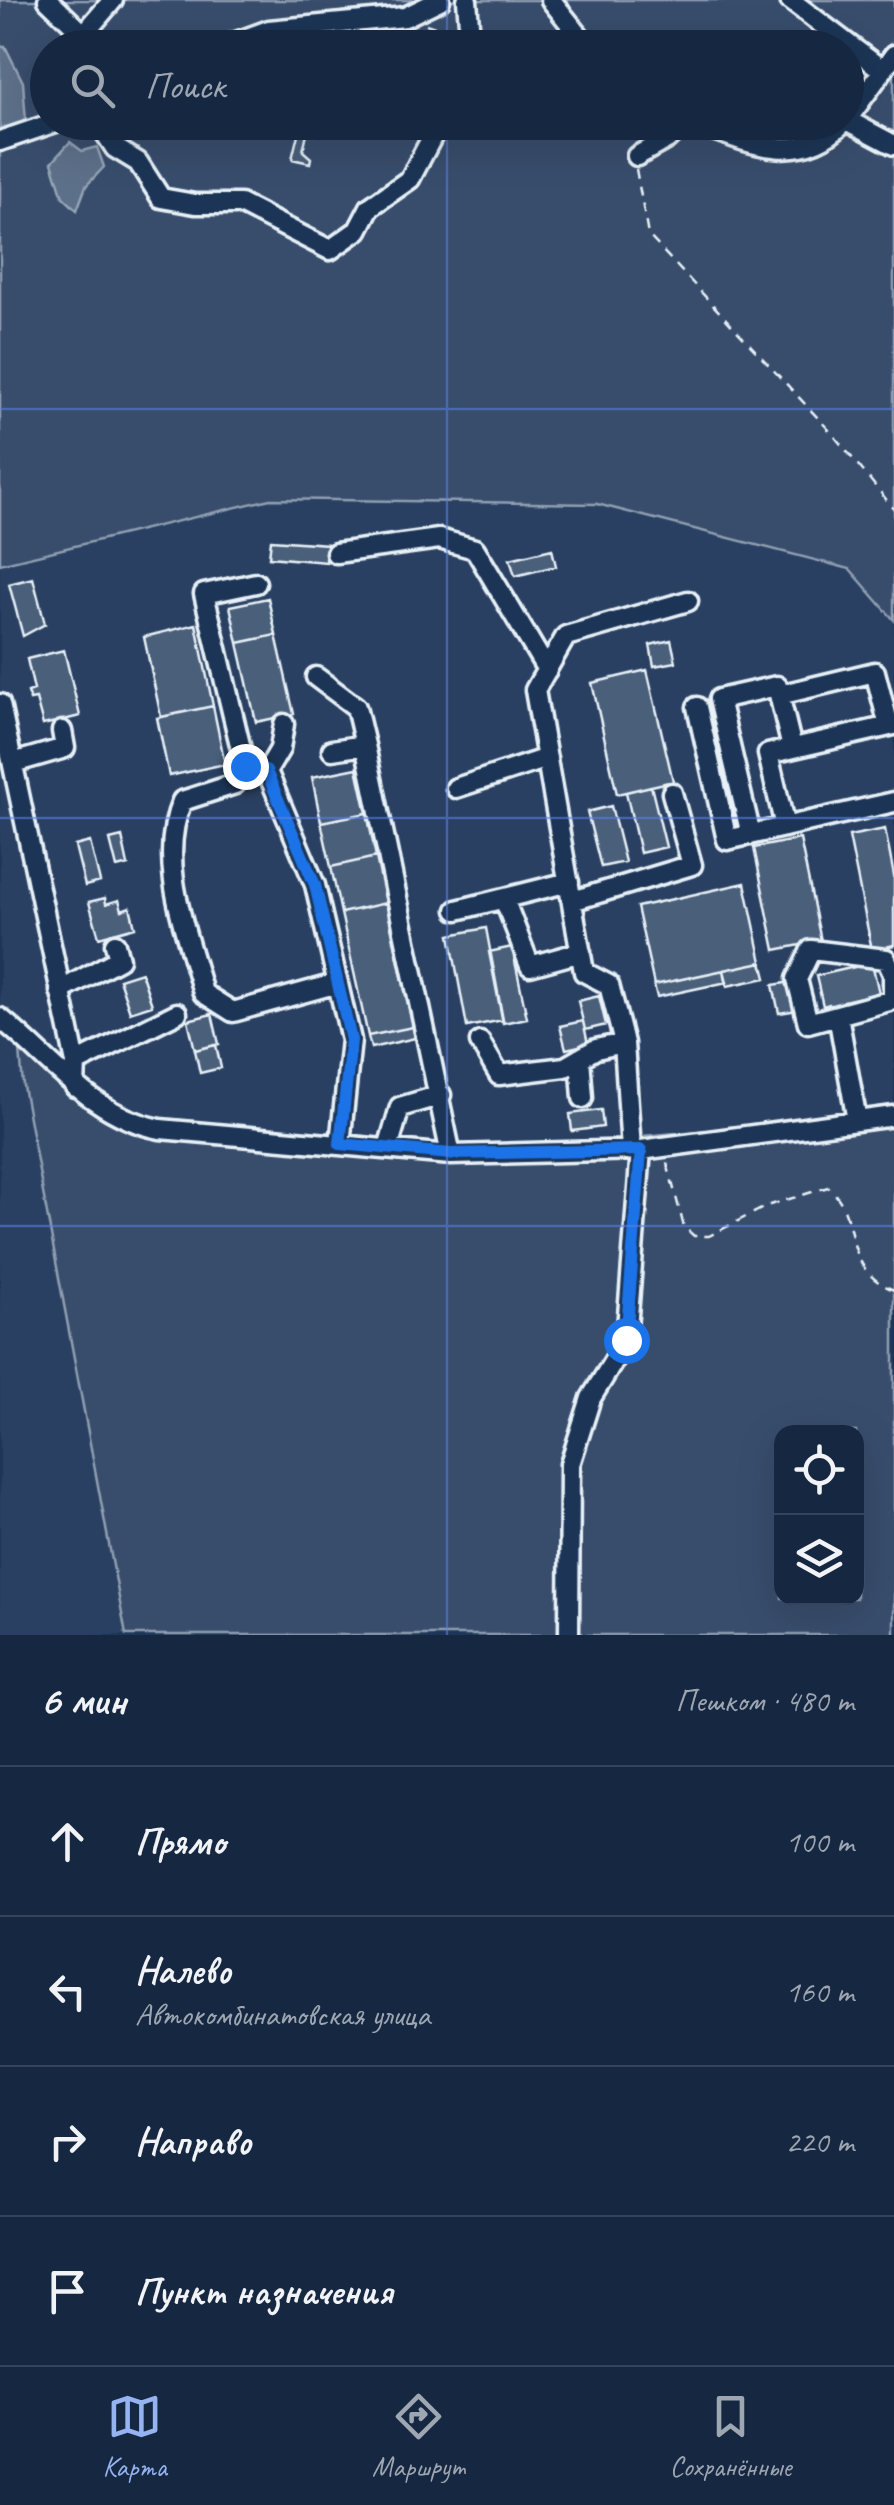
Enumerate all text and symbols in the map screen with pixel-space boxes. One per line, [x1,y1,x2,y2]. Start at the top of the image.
search box [30,30,864,140]
icon: search [65,58,120,113]
text: Поиск [145,62,225,109]
route end [223,744,269,790]
route start [604,1318,650,1364]
map controls [774,1425,864,1605]
button: locate [774,1425,864,1515]
button: layers [774,1515,864,1605]
text: 6 мин [40,1674,126,1727]
text: Пешком · 480 m [675,1680,854,1721]
icon: ahead [40,1814,95,1869]
text: Прямо [135,1818,225,1865]
text: 100 m [785,1821,854,1862]
text: Налево [135,1947,231,1994]
icon: left [40,1964,95,2019]
text: 160 m [785,1971,854,2012]
text: Автокомбинатовская улица [135,1994,430,2035]
icon: right [40,2114,95,2169]
text: Направо [135,2118,251,2165]
text: 220 m [785,2121,854,2162]
icon: arrive [40,2264,95,2319]
text: Пункт назначения [135,2268,392,2315]
tab: Карта [103,2389,167,2484]
tab: Маршрут [372,2389,464,2484]
tab: Сохранённые [670,2389,791,2484]

